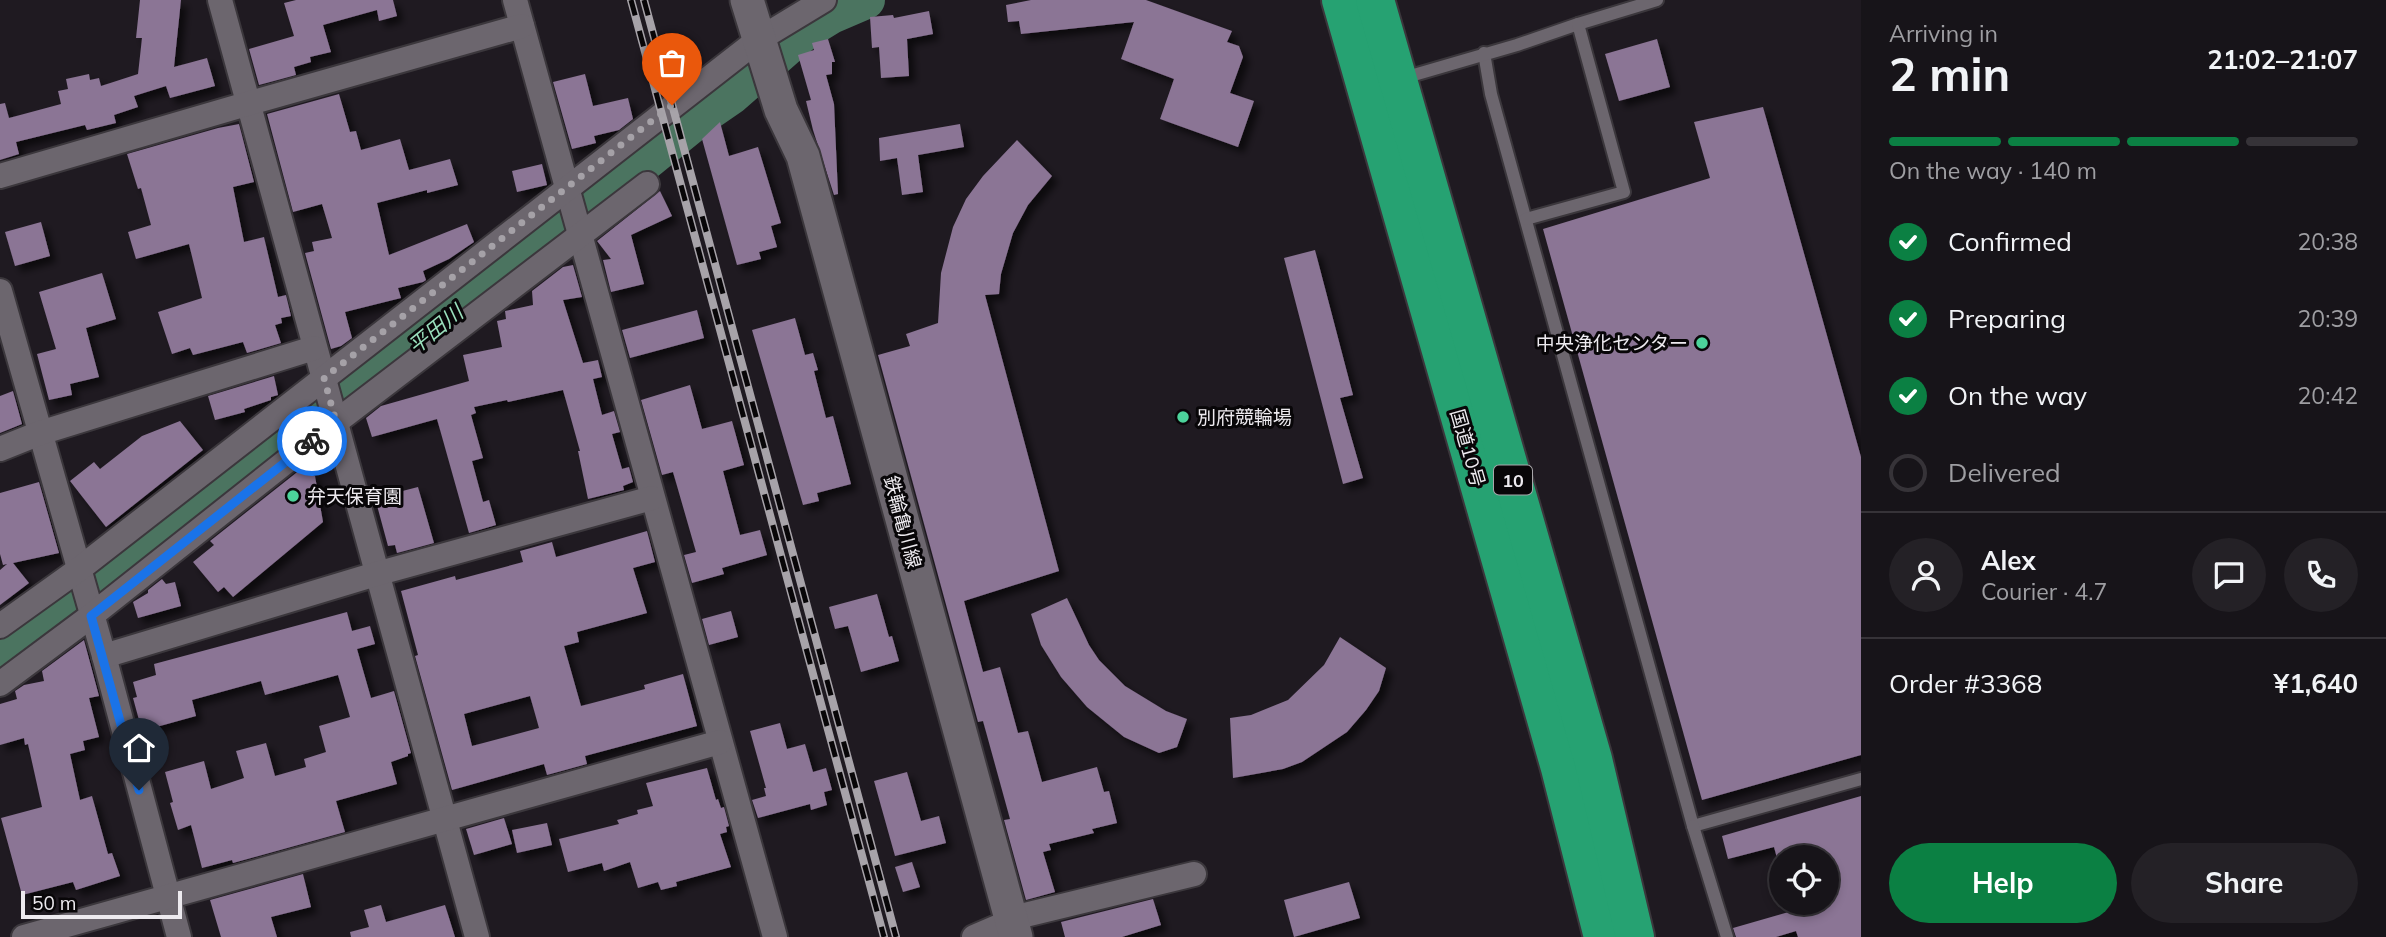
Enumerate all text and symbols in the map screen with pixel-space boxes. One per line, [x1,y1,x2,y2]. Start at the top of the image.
text: Arriving in [1889,19,1998,48]
pin [642,33,702,105]
text: 21:02–21:07 [2207,43,2358,76]
icon: bag [653,44,691,82]
text: 2 min [1889,45,2010,103]
text: On the way · 140 m [1889,156,2097,185]
icon: check [1889,223,1927,261]
text: Confirmed [1948,225,2072,258]
text: 20:38 [2298,227,2358,256]
water label: 平田川 [402,298,469,359]
icon: check [1889,300,1927,338]
text: Preparing [1948,302,2066,335]
text: 20:39 [2298,304,2358,333]
place label: 中央浄化センター [1536,331,1688,355]
marker: 中央浄化センター [1694,335,1710,351]
icon: check [1889,377,1927,415]
text: On the way [1948,379,2087,412]
text: 20:42 [2298,381,2358,410]
place label: 別府競輪場 [1197,405,1292,429]
courier [277,406,347,476]
street label: 国道10号 [1445,406,1491,490]
marker: 別府競輪場 [1175,409,1191,425]
icon: bike [293,422,331,460]
text: Delivered [1948,456,2061,489]
road number: 10 [1494,466,1532,494]
street label: 鉄輪亀川線 [879,473,927,571]
place label: 弁天保育園 [307,484,402,508]
marker: 弁天保育園 [285,488,301,504]
button: person [1889,538,1963,612]
button: chat [2192,538,2266,612]
button: phone [2284,538,2358,612]
text: Alex [1981,544,2036,577]
text: Courier · 4.7 [1981,577,2107,606]
text: Order #3368 [1889,667,2042,700]
text: ¥1,640 [2274,667,2358,700]
pin [109,718,169,790]
icon: home [120,729,158,767]
button: Help [1889,843,2117,923]
button: Share [2131,843,2358,923]
map controls [1769,845,1839,915]
button: locate [1769,845,1839,915]
scale bar [21,888,182,920]
text: 50 m [32,891,76,915]

